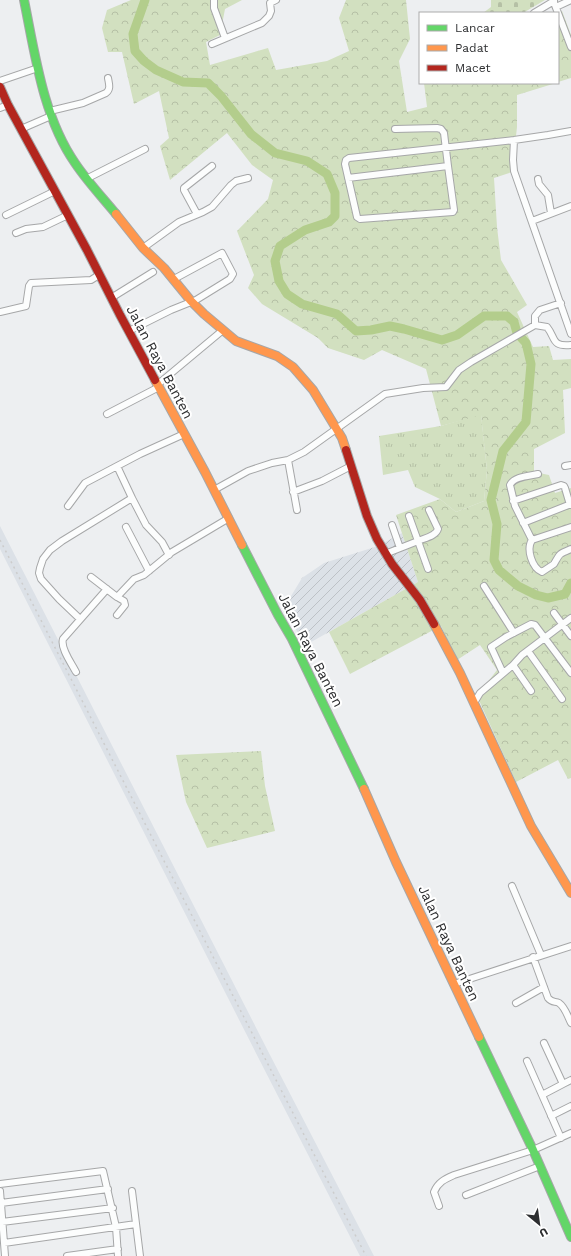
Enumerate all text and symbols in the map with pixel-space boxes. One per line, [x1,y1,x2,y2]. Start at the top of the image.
legend [419,12,559,84]
text: Lancar [455,21,495,35]
text: Padat [455,41,488,55]
text: Macet [455,61,490,75]
street label: Jalan Raya Banten [123,303,197,421]
street label: Jalan Raya Banten [275,590,347,710]
street label: Jalan Raya Banten [415,883,483,1003]
north arrow [519,1204,559,1244]
text: U [537,1225,550,1240]

